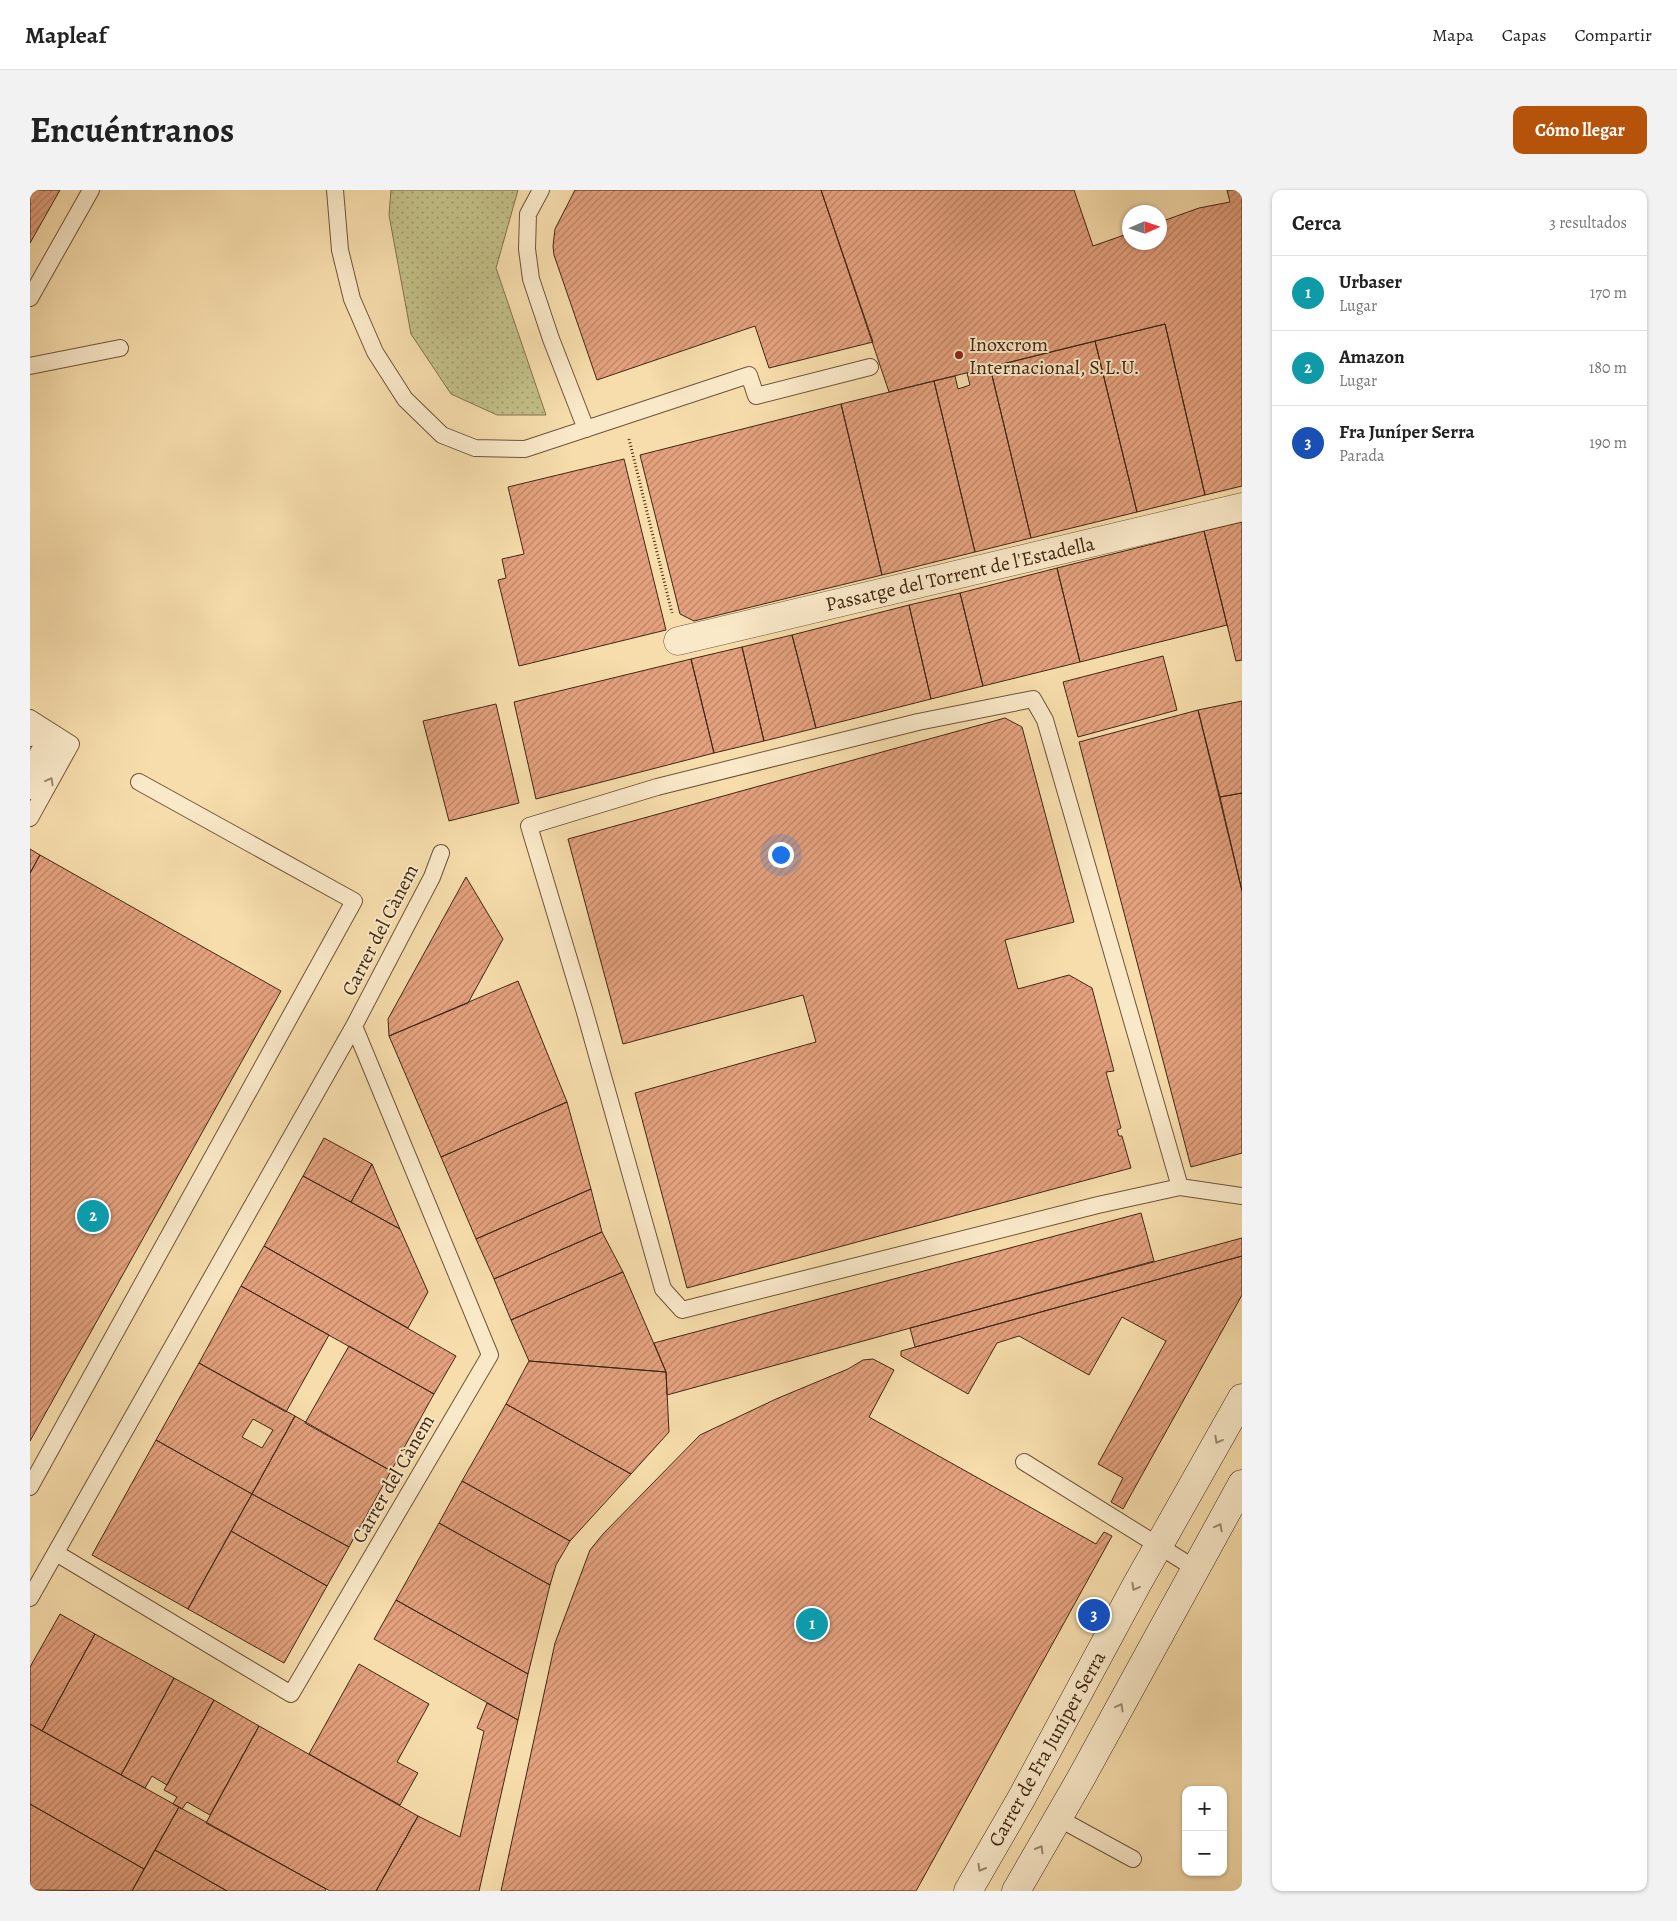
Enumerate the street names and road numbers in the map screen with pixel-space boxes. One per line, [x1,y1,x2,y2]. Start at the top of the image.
street label: Passatge del Torrent de l'Estadella [823,530,1098,618]
street label: Carrer del Cànem [335,859,425,1000]
street label: Carrer del Cànem [345,1409,441,1548]
street label: Carrer de Fra Juníper Serra [982,1646,1112,1852]

